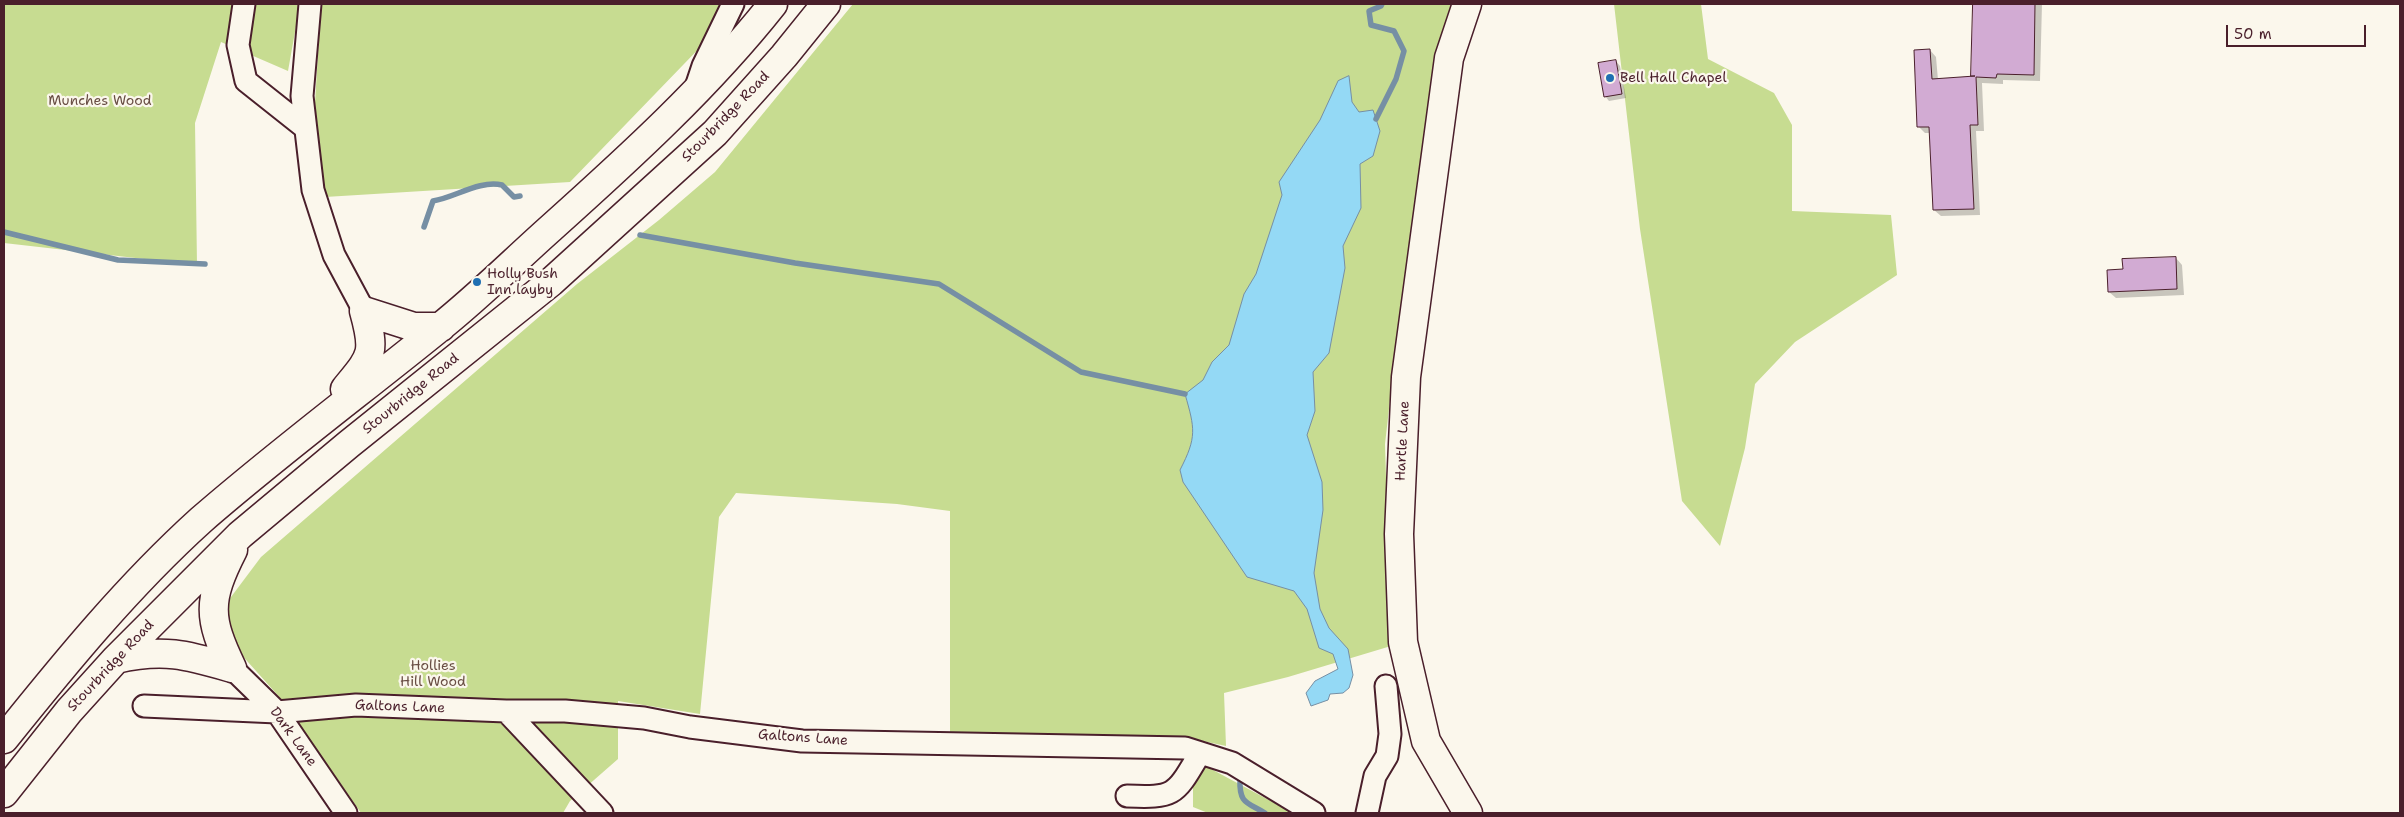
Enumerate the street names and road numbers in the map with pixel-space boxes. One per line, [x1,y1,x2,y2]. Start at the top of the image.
street label: Stourbridge Road [679,68,773,166]
street label: Stourbridge Road [359,350,463,438]
street label: Hartle Lane [1393,401,1413,481]
street label: Stourbridge Road [64,617,158,715]
street label: Galtons Lane [355,697,445,717]
street label: Dark Lane [266,704,320,770]
street label: Galtons Lane [757,726,849,750]

